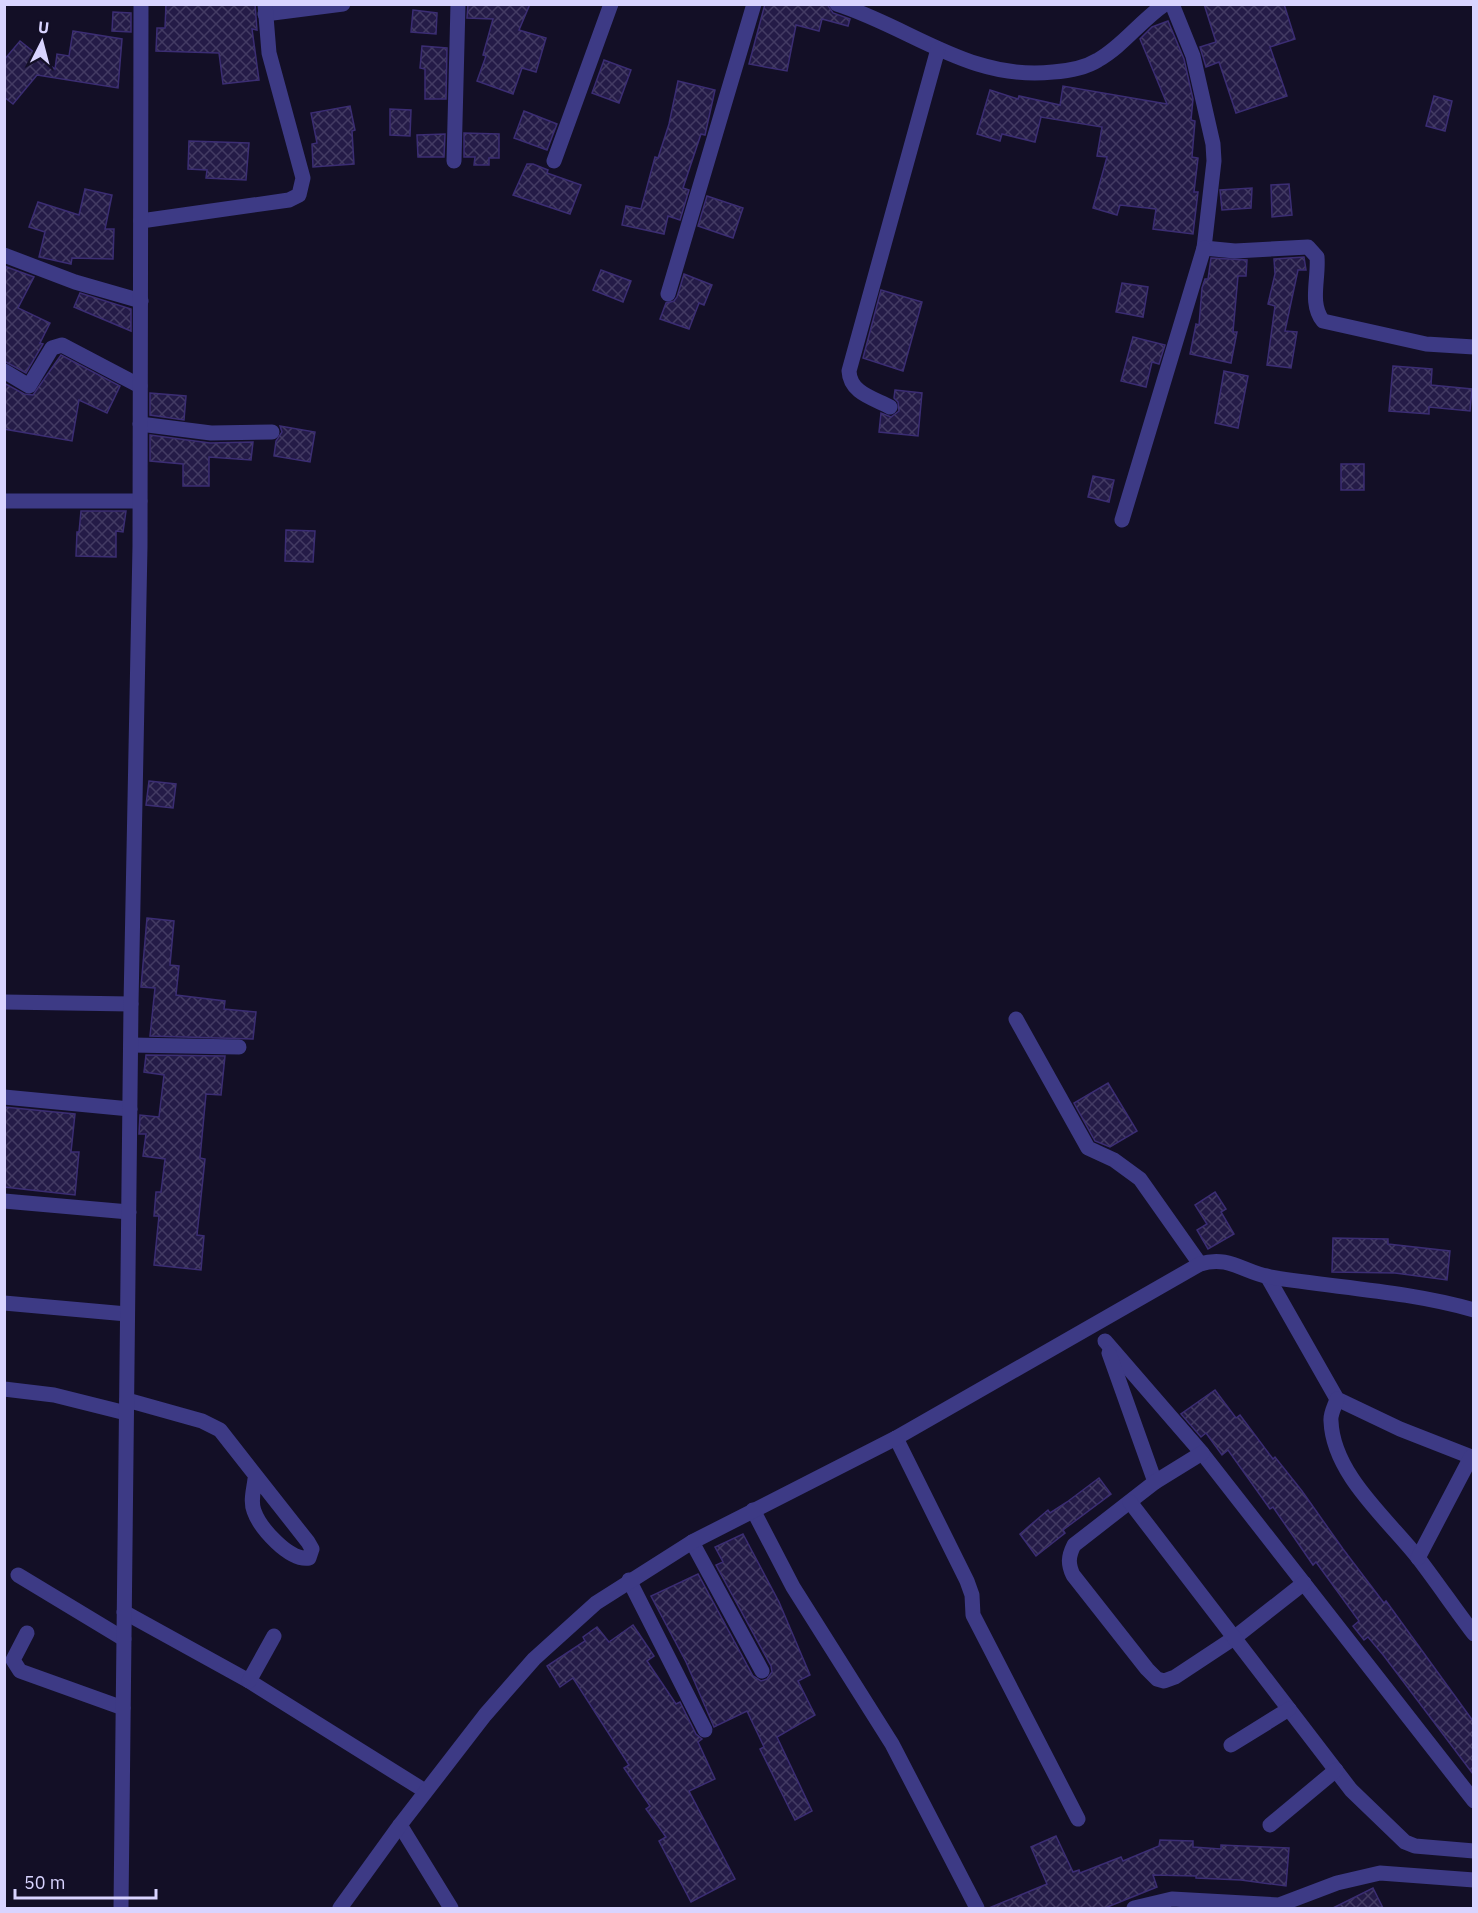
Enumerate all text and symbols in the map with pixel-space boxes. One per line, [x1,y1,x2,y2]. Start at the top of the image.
north arrow [12,12,72,72]
text: U [37,17,50,38]
scale bar [15,1862,156,1900]
text: 50 m [24,1871,66,1894]

